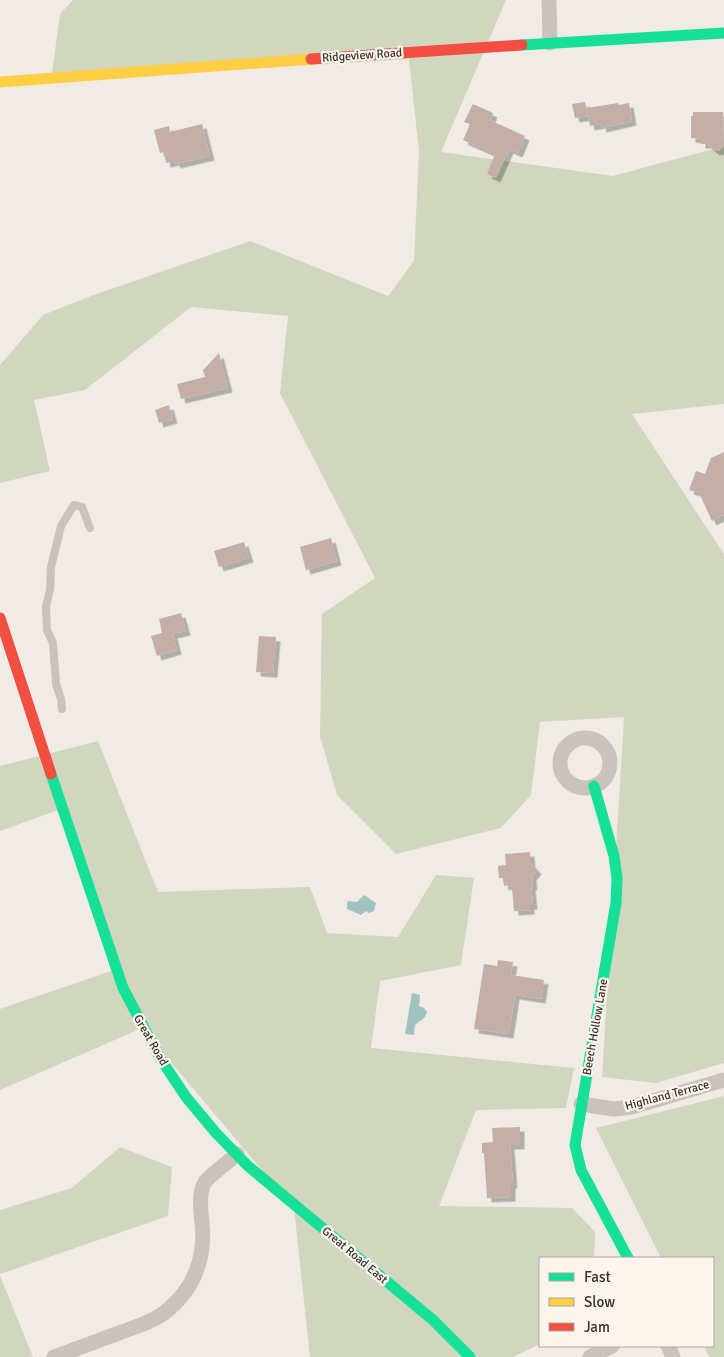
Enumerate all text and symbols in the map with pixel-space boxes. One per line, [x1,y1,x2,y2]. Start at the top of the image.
street label: Ridgeview Road [321,45,403,66]
street label: Beech Hollow Lane [580,978,611,1076]
street label: Great Road [130,1012,171,1068]
street label: Highland Terrace [623,1077,711,1114]
street label: Great Road East [319,1224,391,1287]
legend [539,1257,714,1347]
text: Fast [584,1268,611,1286]
text: Slow [584,1293,615,1311]
text: Jam [584,1318,610,1336]

